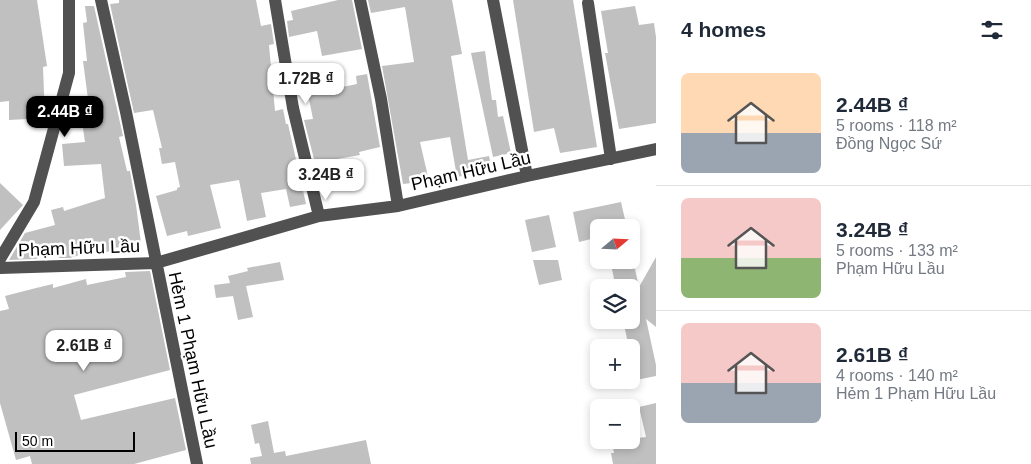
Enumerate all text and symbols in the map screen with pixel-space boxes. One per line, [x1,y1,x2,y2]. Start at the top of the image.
icon: filters [978,16,1006,44]
text: 4 homes [681,18,766,41]
pin: 1.72B ₫ [260,62,352,105]
text: 1.72B ₫ [278,70,334,87]
icon: home [721,93,781,153]
text: 2.44B ₫ [836,93,909,116]
pin: 2.44B ₫ [19,96,111,138]
text: 2.44B ₫ [37,103,93,120]
text: 5 rooms · 118 m² [836,117,957,134]
text: Đồng Ngọc Sứ [836,135,942,152]
street label: Phạm Hữu Lầu [409,148,533,194]
pin: 3.24B ₫ [280,158,372,201]
text: 3.24B ₫ [298,166,354,183]
icon: home [721,218,781,278]
text: 3.24B ₫ [836,218,909,241]
north arrow [590,219,640,269]
map controls [590,219,640,449]
street label: Phạm Hữu Lầu [18,236,140,260]
text: 5 rooms · 133 m² [836,242,958,259]
text: Phạm Hữu Lầu [836,260,945,277]
street label: Hẻm 1 Phạm Hữu Lầu [164,270,222,450]
button: layers [590,279,640,329]
pin: 2.61B ₫ [38,330,130,372]
text: 2.61B ₫ [56,337,112,354]
button: + [590,339,640,389]
icon: home [721,343,781,403]
text: 2.61B ₫ [836,343,909,366]
text: 4 rooms · 140 m² [836,367,958,384]
text: Hẻm 1 Phạm Hữu Lầu [836,385,996,402]
button: − [590,399,640,449]
scale bar [15,429,135,452]
text: 50 m [22,433,53,449]

